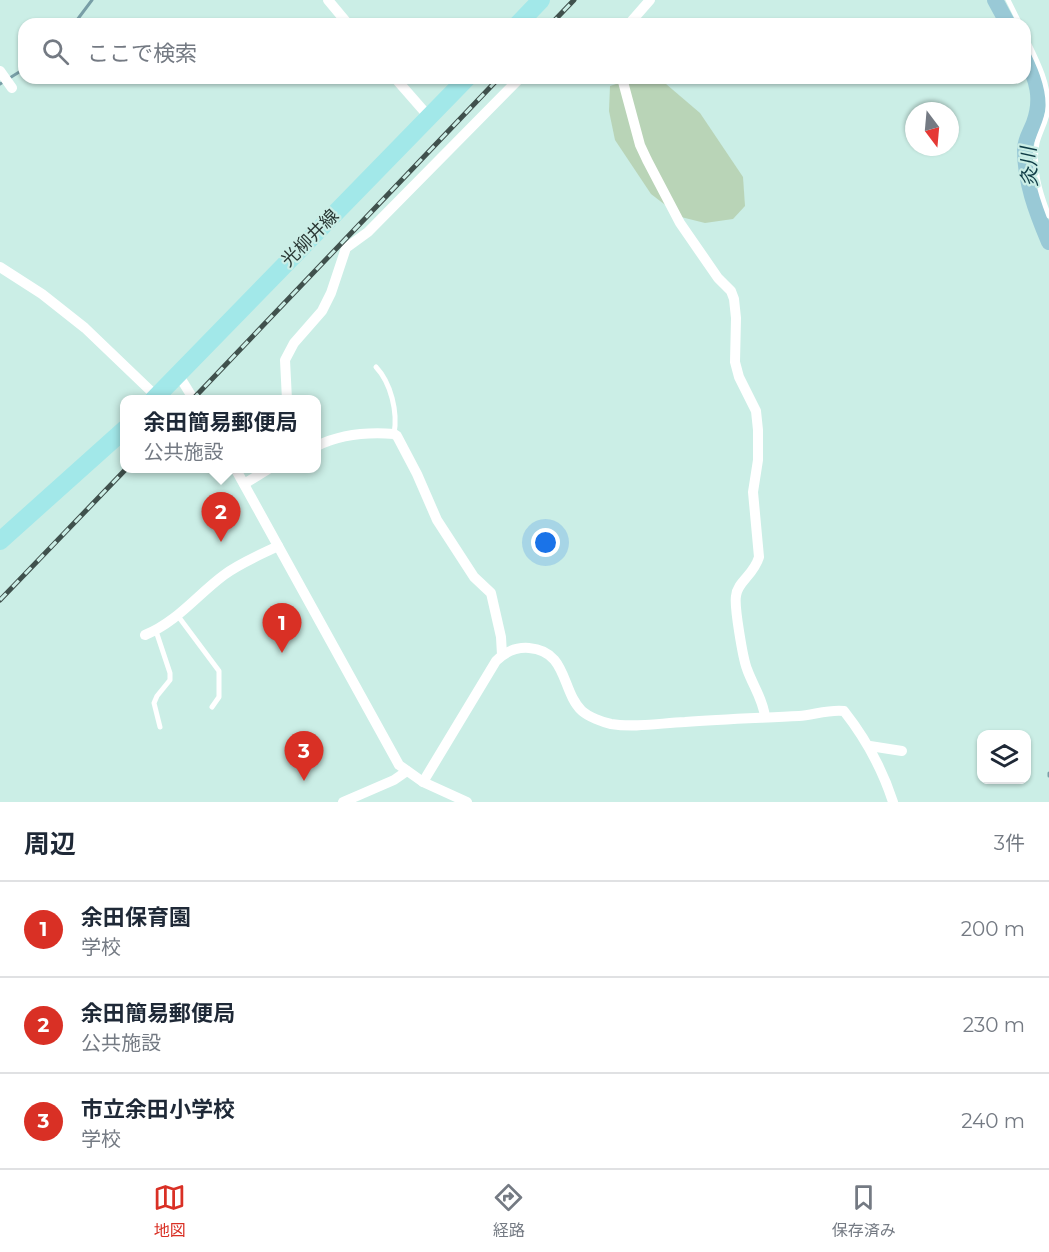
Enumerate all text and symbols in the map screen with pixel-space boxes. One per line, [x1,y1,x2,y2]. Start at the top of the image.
search box [18,18,1031,84]
icon: search [39,35,72,68]
text: ここで検索 [87,40,197,67]
north arrow [905,102,959,156]
water label: 灸川 [1016,145,1042,187]
street label: 光柳井線 [277,205,343,271]
popup [120,395,321,473]
text: 余田簡易郵便局 [143,409,298,436]
text: 公共施設 [143,440,223,464]
pin: 2 [202,492,240,542]
your location [531,528,560,557]
pin: 1 [262,604,302,653]
map controls [977,730,1031,784]
button: layers [977,730,1031,784]
pin: 3 [284,732,324,781]
text: 周辺 [24,828,76,860]
text: 3件 [994,831,1025,855]
text: 余田保育園 [81,904,191,931]
text: 1 [40,917,47,941]
text: 200 m [961,917,1025,941]
text: 学校 [81,935,121,959]
text: 余田簡易郵便局 [81,1000,235,1027]
text: 2 [38,1013,49,1037]
text: 230 m [963,1013,1025,1037]
text: 公共施設 [81,1031,161,1055]
text: 市立余田小学校 [81,1096,235,1123]
text: 3 [38,1109,49,1133]
text: 240 m [961,1109,1025,1133]
text: 学校 [81,1127,121,1151]
tab: 地図 [153,1181,186,1241]
tab: 経路 [492,1181,525,1241]
tab: 保存済み [832,1181,896,1241]

